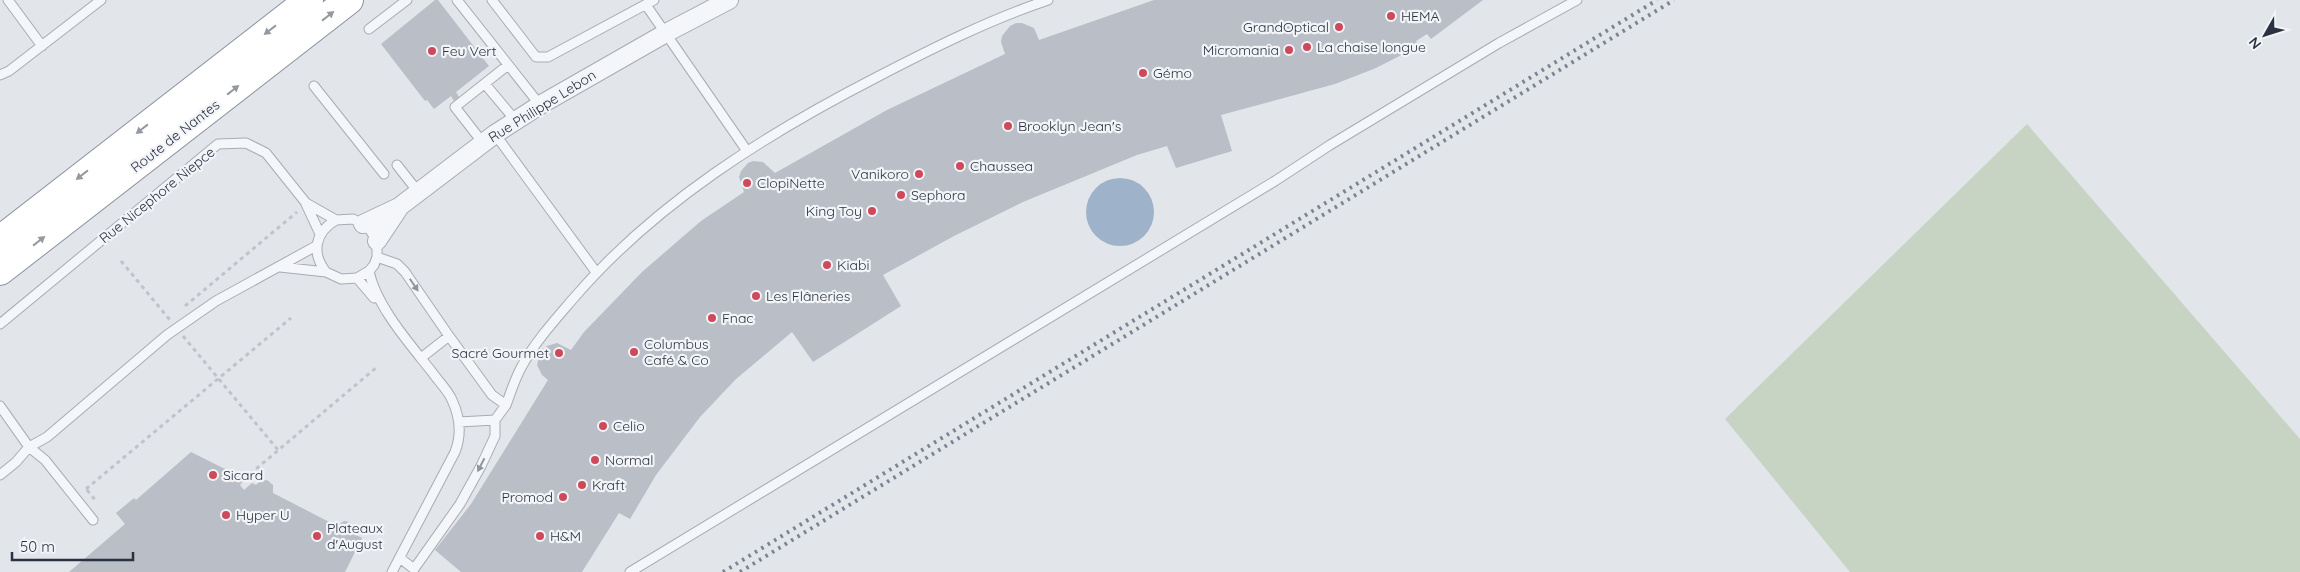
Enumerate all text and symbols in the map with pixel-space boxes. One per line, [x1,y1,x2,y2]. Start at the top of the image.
place label: HEMA [1401,7,1440,25]
marker: HEMA [1385,10,1397,22]
north arrow [2240,10,2290,60]
one-way arrow [321,11,334,22]
place label: GrandOptical [1243,18,1329,36]
marker: GrandOptical [1333,21,1345,33]
one-way arrow [264,24,277,35]
text: N [2245,34,2265,53]
place label: La chaise longue [1317,38,1426,56]
place label: Micromania [1203,41,1279,59]
marker: La chaise longue [1301,41,1313,53]
place label: Feu Vert [442,42,497,60]
marker: Micromania [1283,44,1295,56]
marker: Feu Vert [426,45,438,57]
place label: Gémo [1153,64,1192,82]
street label: Rue Philippe Lebon [485,66,599,146]
marker: Gémo [1137,67,1149,79]
one-way arrow [227,85,240,96]
street label: Route de Nantes [127,96,223,176]
place label: Brooklyn Jean's [1018,117,1121,135]
marker: Brooklyn Jean's [1002,120,1014,132]
one-way arrow [136,124,149,135]
street label: Rue Nicephore Niepce [95,143,219,247]
place label: Chaussea [970,157,1033,175]
marker: Chaussea [954,160,966,172]
place label: Vanikoro [851,165,909,183]
marker: Vanikoro [913,168,925,180]
one-way arrow [76,170,89,181]
place label: ClopiNette [757,174,825,192]
marker: ClopiNette [741,177,753,189]
place label: Sephora [911,186,965,204]
marker: Sephora [895,189,907,201]
place label: King Toy [806,202,862,220]
marker: King Toy [866,205,878,217]
one-way arrow [32,236,46,246]
place label: Kiabi [837,256,869,274]
marker: Kiabi [821,259,833,271]
one-way arrow [409,278,419,292]
place label: Les Flâneries [766,287,850,305]
marker: Les Flâneries [750,290,762,302]
place label: Fnac [722,309,754,327]
marker: Fnac [706,312,718,324]
place label: Columbus Café & Co [644,335,709,369]
place label: Sacré Gourmet [452,344,549,362]
marker: Columbus Café & Co [628,346,640,358]
marker: Sacré Gourmet [553,347,565,359]
place label: Celio [613,417,645,435]
marker: Celio [597,420,609,432]
place label: Normal [605,451,654,469]
marker: Normal [589,454,601,466]
one-way arrow [477,458,485,473]
place label: Sicard [223,466,263,484]
marker: Sicard [207,469,219,481]
place label: Kraft [592,476,625,494]
marker: Kraft [576,479,588,491]
place label: Promod [501,488,553,506]
marker: Promod [557,491,569,503]
place label: Hyper U [236,506,290,524]
marker: Hyper U [220,509,232,521]
place label: Plateaux d'August [327,519,383,553]
place label: H&M [550,527,581,545]
scale bar [12,530,134,562]
marker: Plateaux d'August [311,530,323,542]
marker: H&M [534,530,546,542]
text: 50 m [20,537,55,556]

